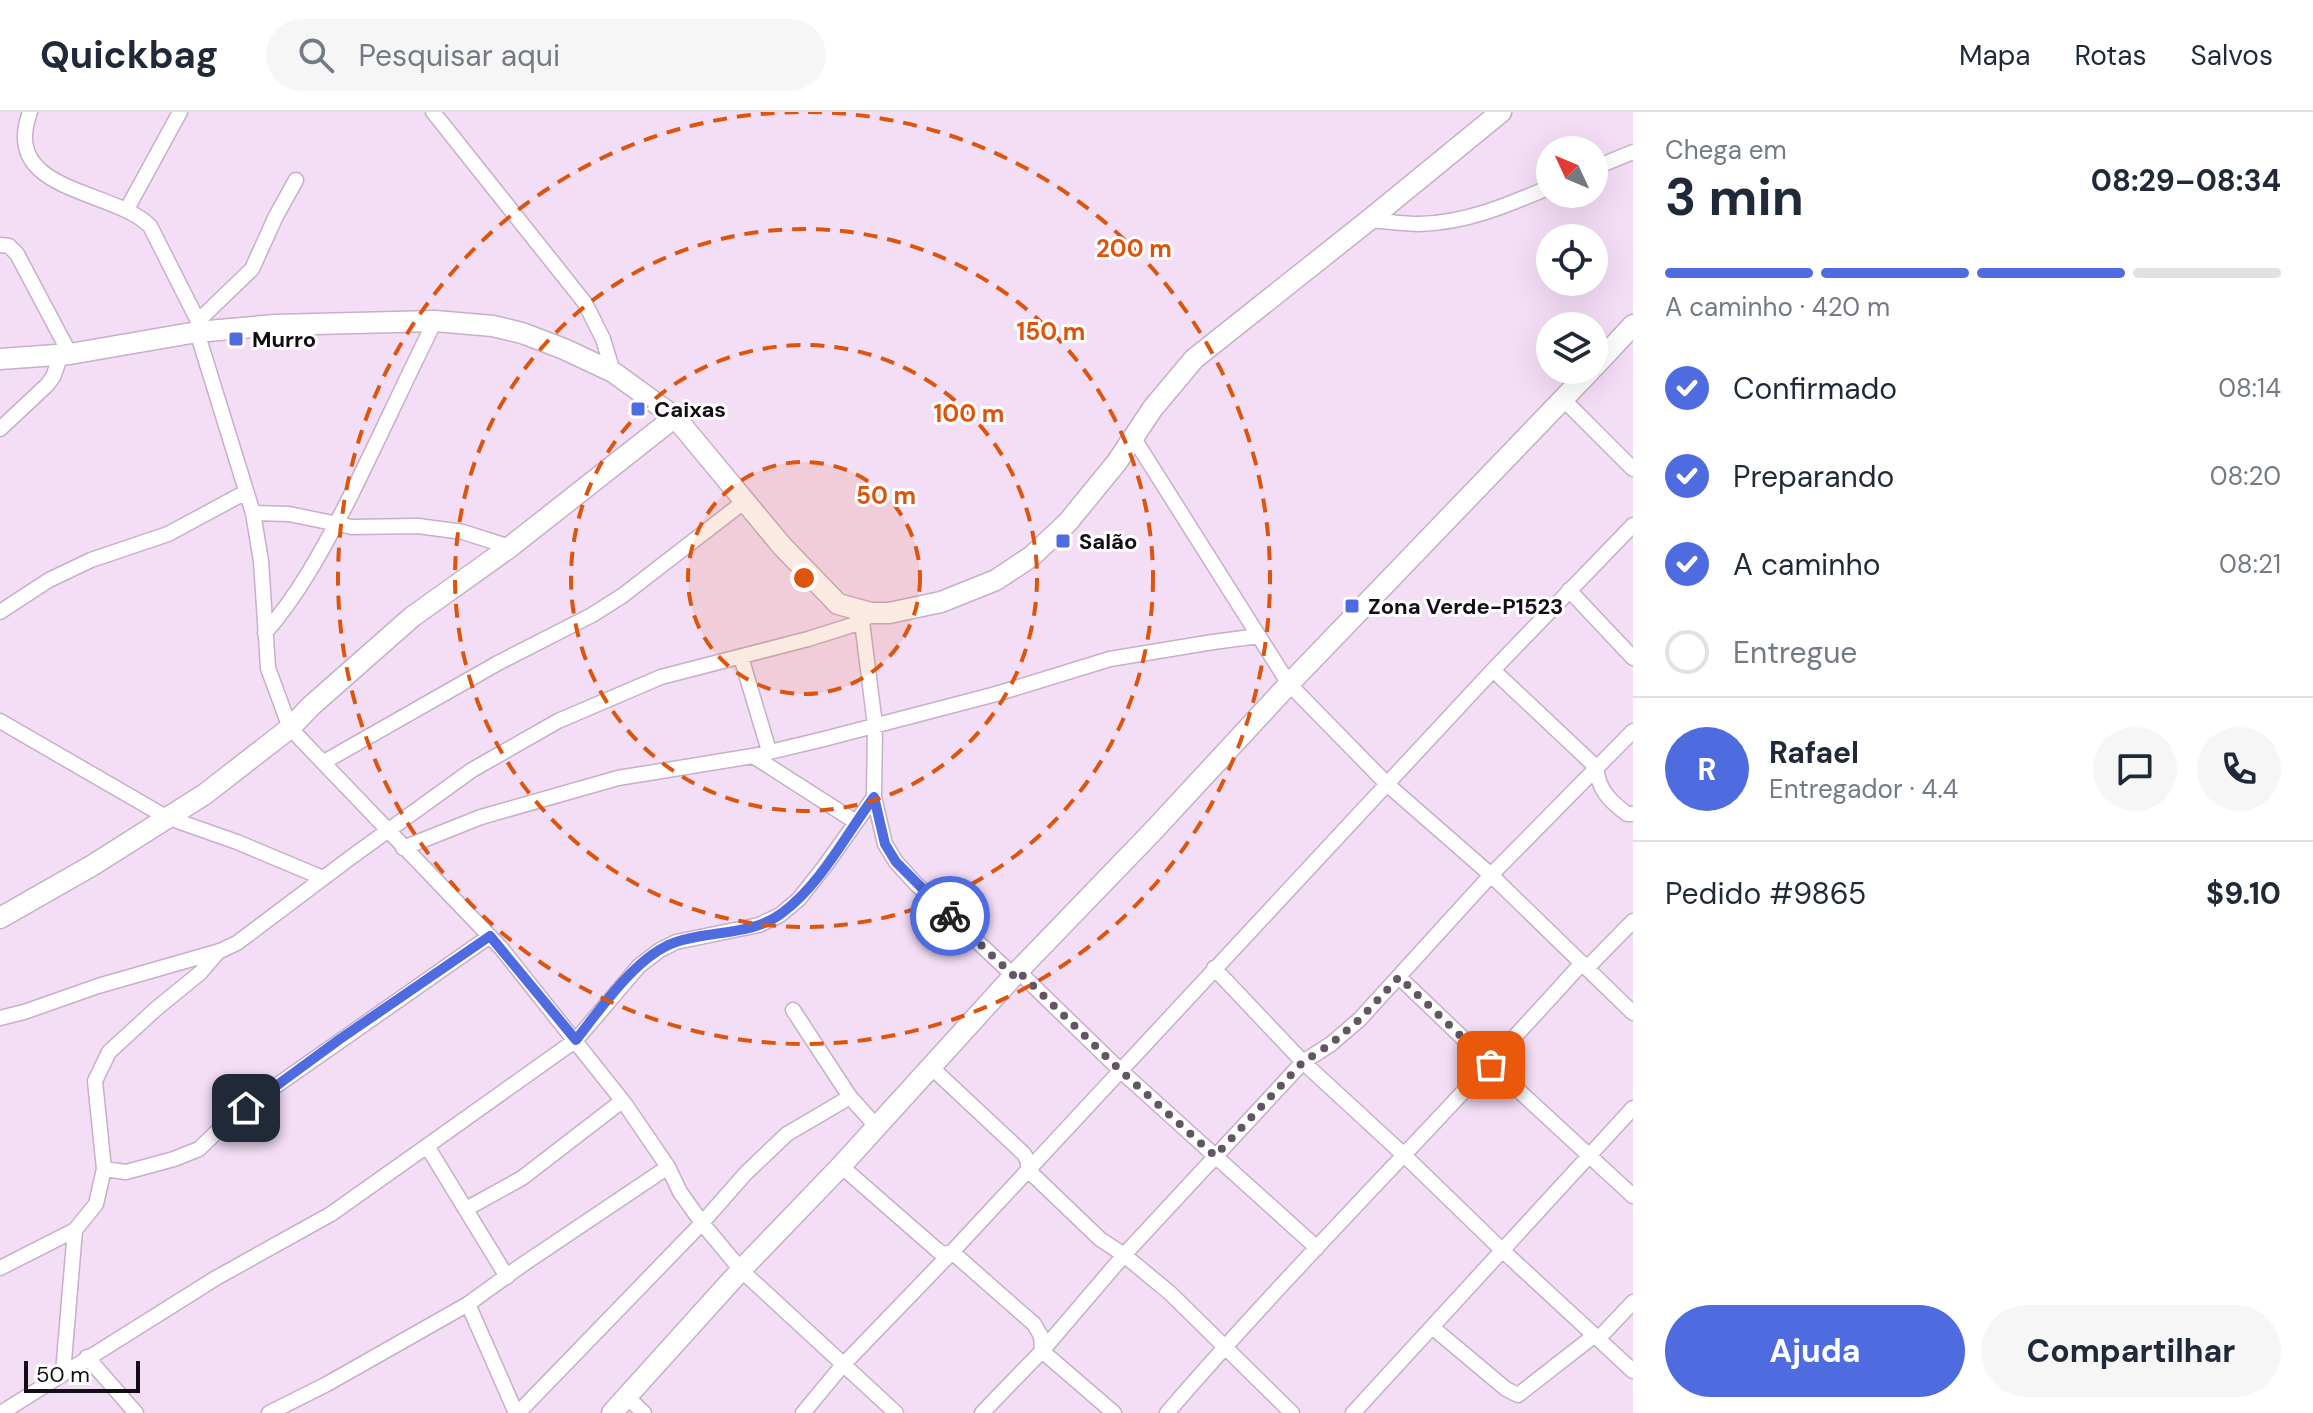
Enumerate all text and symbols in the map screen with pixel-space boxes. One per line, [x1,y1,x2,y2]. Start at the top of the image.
search box [266,19,826,91]
text: Quickbag [40,30,218,80]
icon: search [294,33,338,77]
text: Pesquisar aqui [358,36,560,75]
text: Mapa [1959,37,2030,74]
text: Rotas [2074,37,2147,74]
text: Salvos [2191,37,2273,74]
text: Chega em [1665,133,1787,167]
north arrow [1536,136,1608,208]
map controls [1536,136,1608,384]
text: 08:29–08:34 [2091,161,2281,200]
text: 3 min [1665,163,1804,231]
button: locate [1536,224,1608,296]
text: 200 m [1096,233,1172,264]
text: A caminho · 420 m [1665,290,1890,324]
button: layers [1536,312,1608,384]
text: 150 m [1017,316,1085,347]
place label: Murro [252,325,316,354]
marker: Murro [227,330,245,348]
icon: check [1665,366,1709,410]
text: Confirmado [1733,369,1897,408]
text: 08:14 [2218,371,2281,405]
place label: Caixas [654,395,726,424]
text: 100 m [934,398,1004,429]
marker: Caixas [629,400,647,418]
icon: check [1665,454,1709,498]
text: Preparando [1733,457,1894,496]
text: 08:20 [2210,459,2281,493]
text: 50 m [856,480,916,511]
place label: Salão [1079,527,1137,556]
marker: Salão [1054,532,1072,550]
icon: check [1665,542,1709,586]
text: A caminho [1733,545,1881,584]
text: 08:21 [2219,547,2281,581]
centre of rings [790,564,818,592]
place label: Zona Verde-P1523 [1368,592,1563,621]
marker: Zona Verde-P1523 [1343,597,1361,615]
text: Entregue [1733,633,1857,672]
button: chat [2093,727,2177,811]
button: phone [2197,727,2281,811]
text: Rafael [1769,733,1859,772]
text: R [1698,750,1716,789]
text: Entregador · 4.4 [1769,772,1958,806]
text: Pedido #9865 [1665,874,1866,913]
text: $9.10 [2206,874,2281,913]
courier [910,876,990,956]
icon: bike [928,894,972,938]
pin [1457,1031,1525,1099]
icon: bag [1469,1043,1513,1087]
pin [212,1074,280,1142]
icon: home [224,1086,268,1130]
button: Ajuda [1665,1305,1965,1397]
button: Compartilhar [1981,1305,2281,1397]
scale bar [24,1357,140,1393]
text: 50 m [36,1360,90,1389]

